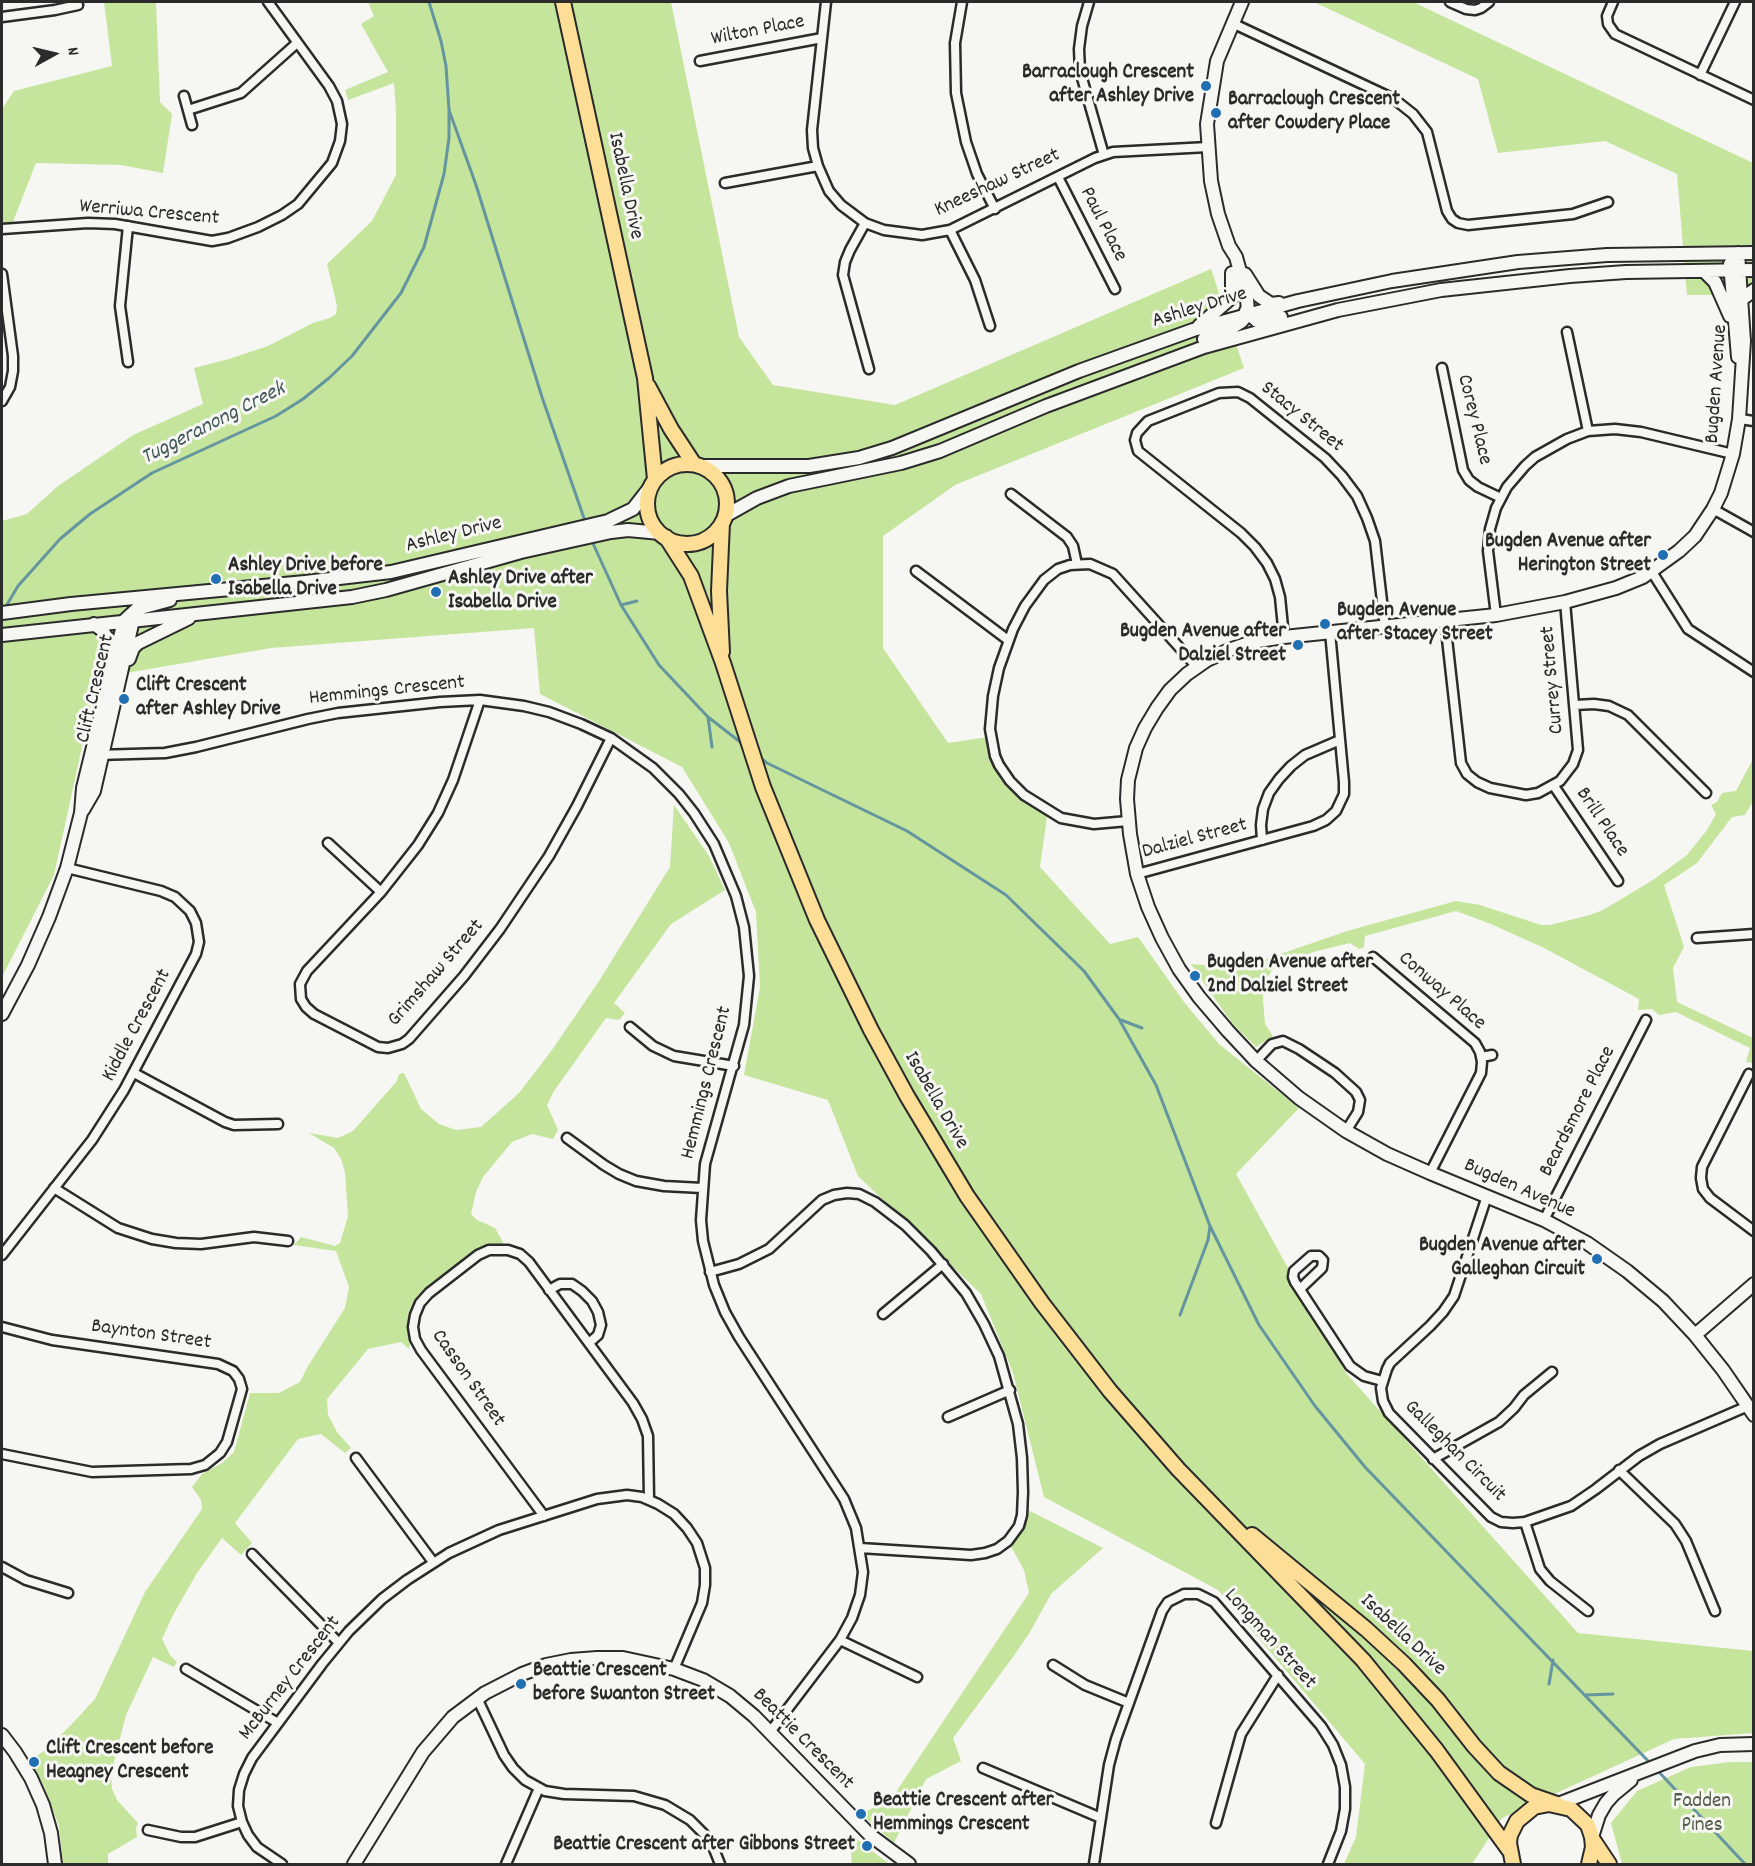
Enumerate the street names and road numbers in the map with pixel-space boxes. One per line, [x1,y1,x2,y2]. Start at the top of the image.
street label: Wilton Place [709,11,807,53]
street label: Isabella Drive [600,130,648,242]
street label: Kneeshaw Street [931,144,1065,224]
street label: Paul Place [1073,184,1131,266]
street label: Werriwa Crescent [78,195,220,233]
street label: Ashley Drive [1149,283,1251,335]
street label: Bugden Avenue [1701,324,1735,444]
street label: Corey Place [1450,372,1496,468]
street label: Stacy Street [1254,377,1348,459]
street label: Ashley Drive [403,512,505,560]
street label: Currey Street [1537,625,1571,735]
street label: Clift Crescent [72,632,122,746]
street label: Hemmings Crescent [308,671,466,713]
street label: Brill Place [1569,783,1633,863]
street label: Dalziel Street [1140,814,1250,866]
street label: Grimshaw Street [383,915,491,1033]
street label: Conway Place [1392,947,1490,1037]
street label: Kiddle Crescent [98,965,178,1087]
street label: Hemmings Crescent [677,1004,739,1162]
street label: Beardsmore Place [1535,1042,1623,1182]
street label: Isabella Drive [897,1048,973,1154]
street label: Bugden Avenue [1459,1154,1579,1226]
street label: Baynton Street [90,1315,212,1357]
street label: Casson Street [424,1326,510,1432]
street label: Galleghan Circuit [1398,1396,1510,1508]
street label: Longman Street [1217,1585,1321,1695]
street label: Isabella Drive [1354,1590,1450,1682]
street label: McBurney Crescent [235,1612,347,1746]
street label: Beattie Crescent [746,1684,858,1796]

